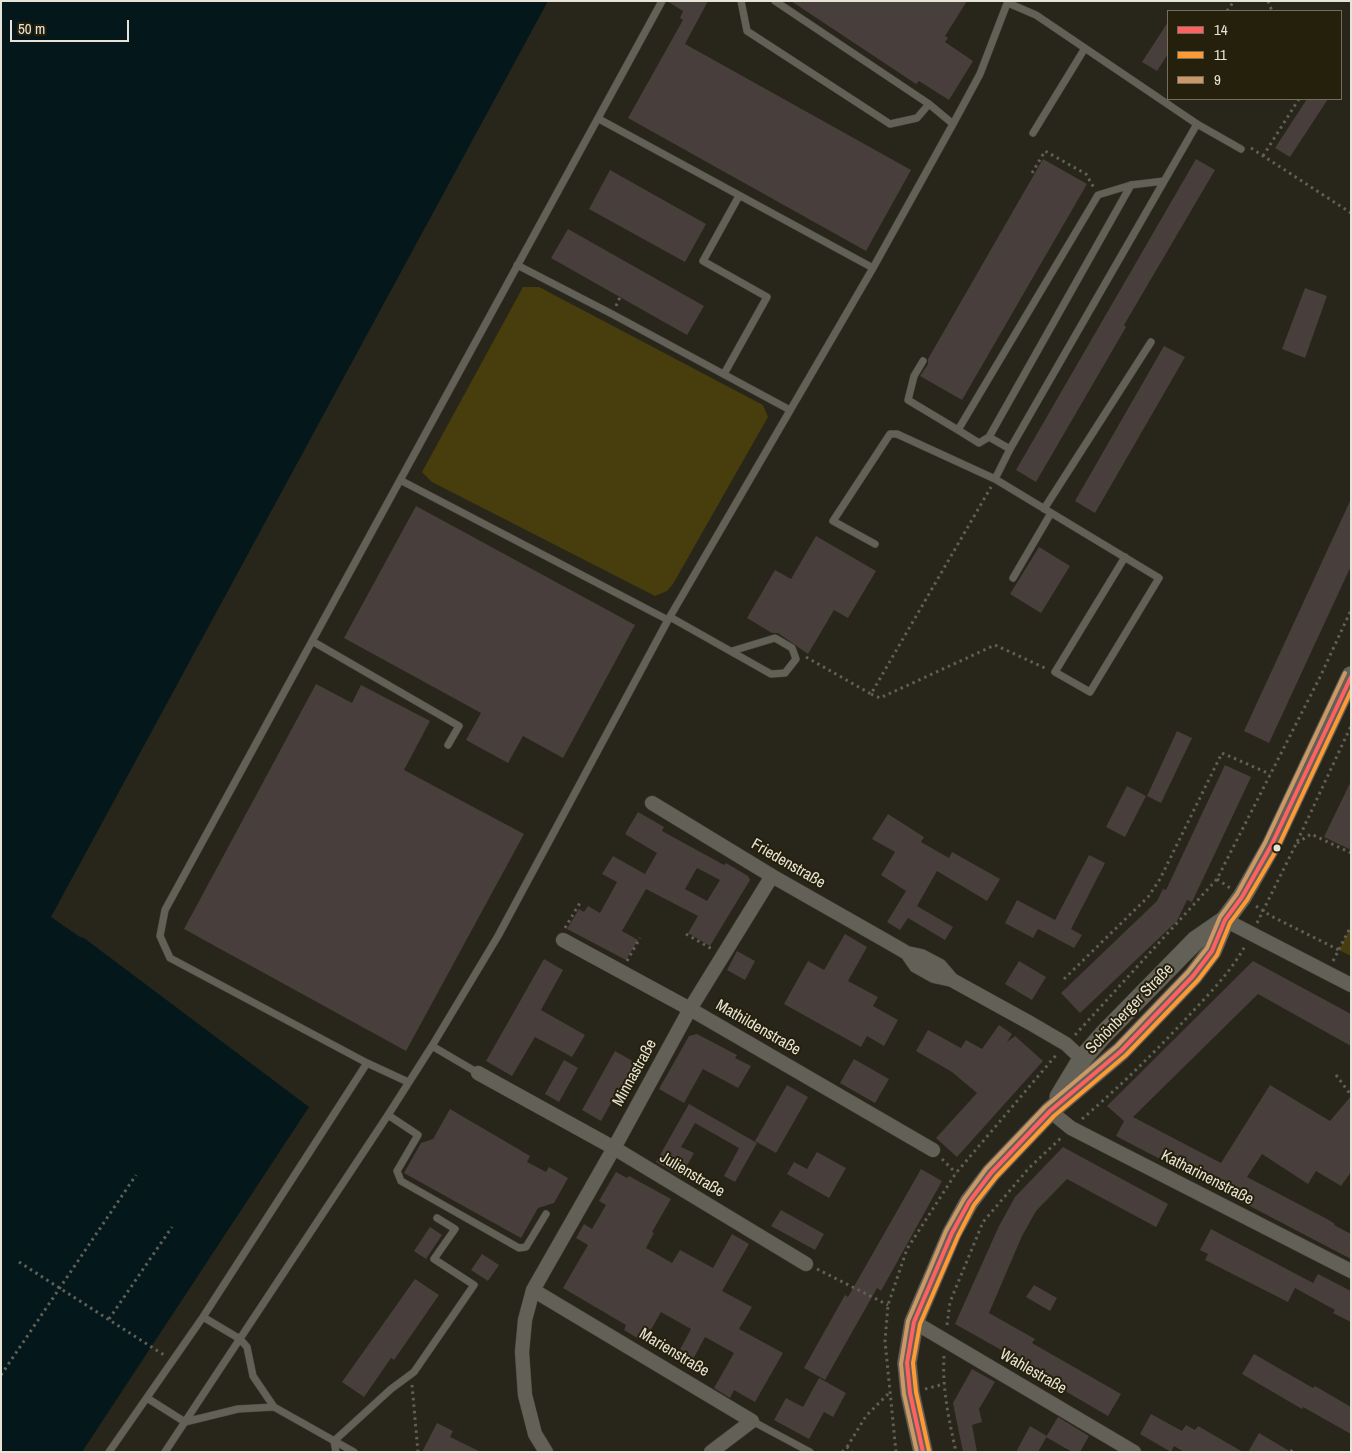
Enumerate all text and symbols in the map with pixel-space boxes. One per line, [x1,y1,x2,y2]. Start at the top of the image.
scale bar [12,10,131,42]
legend [1167,10,1342,100]
text: 50 m [18,18,45,39]
text: 14 [1214,19,1228,40]
text: 11 [1214,44,1227,65]
text: 9 [1214,69,1221,90]
street label: Friedenstraße [748,835,828,893]
unlabelled marker [1272,843,1282,853]
street label: Schönberger Straße [1082,960,1178,1058]
street label: Mathildenstraße [712,996,804,1060]
street label: Minnastraße [609,1036,661,1110]
street label: Katharinenstraße [1157,1146,1257,1210]
street label: Julienstraße [656,1148,728,1202]
street label: Marienstraße [636,1325,712,1381]
street label: Wahlestraße [996,1345,1070,1399]

